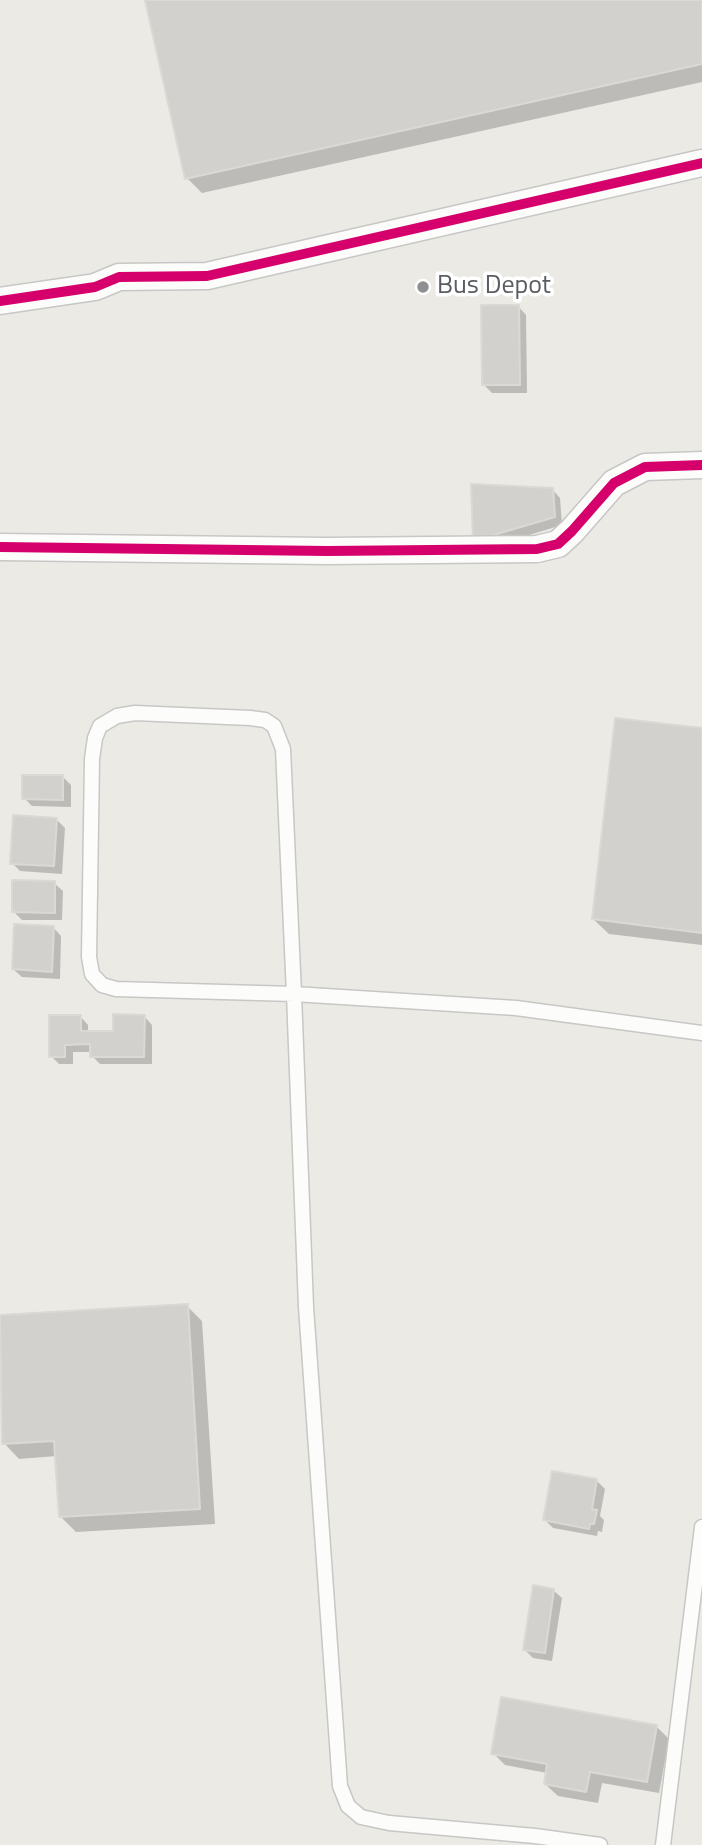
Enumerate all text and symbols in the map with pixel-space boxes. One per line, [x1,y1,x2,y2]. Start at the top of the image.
place label: Bus Depot [437,271,551,303]
marker: Bus Depot [415,279,431,295]

